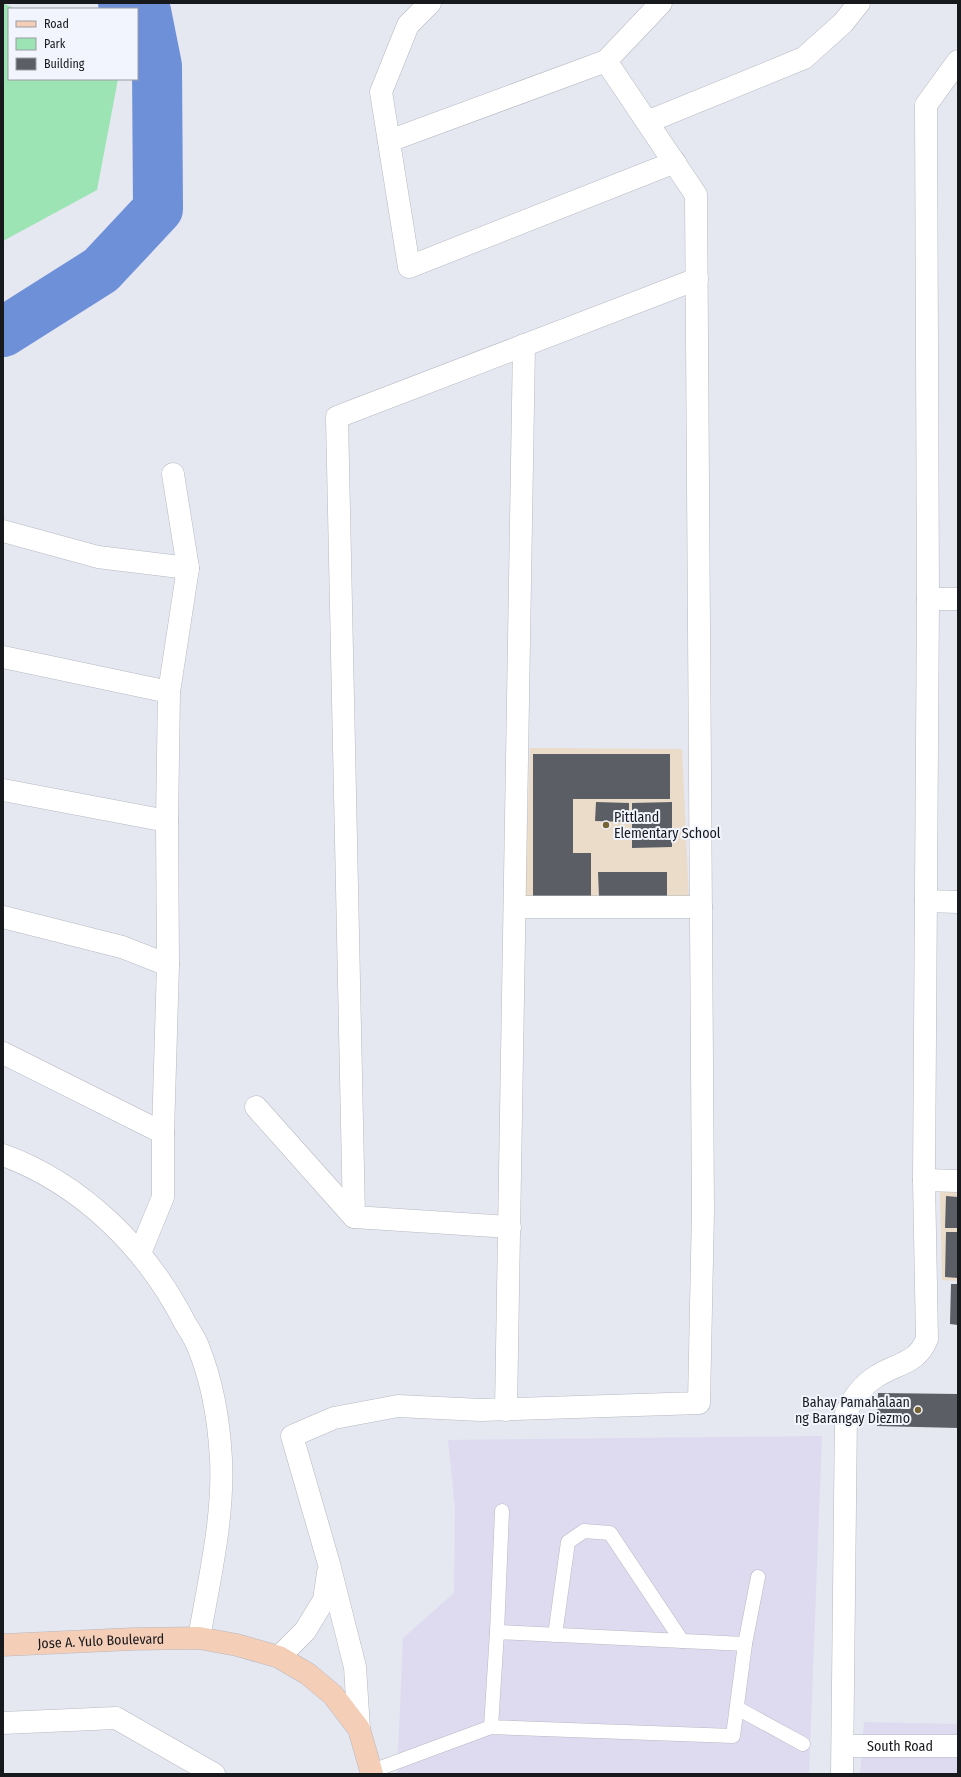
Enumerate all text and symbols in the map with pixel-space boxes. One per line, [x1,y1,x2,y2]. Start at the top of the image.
legend [8,8,138,80]
text: Road [44,17,69,31]
text: Park [44,37,66,51]
text: Building [44,57,85,71]
place label: Pittland Elementary School [614,809,721,842]
marker: Pittland Elementary School [601,820,611,830]
place label: Bahay Pamahalaan ng Barangay Diezmo [795,1394,910,1427]
marker: Bahay Pamahalaan ng Barangay Diezmo [913,1405,923,1415]
street label: Jose A. Yulo Boulevard [37,1630,164,1652]
street label: South Road [867,1738,933,1755]

